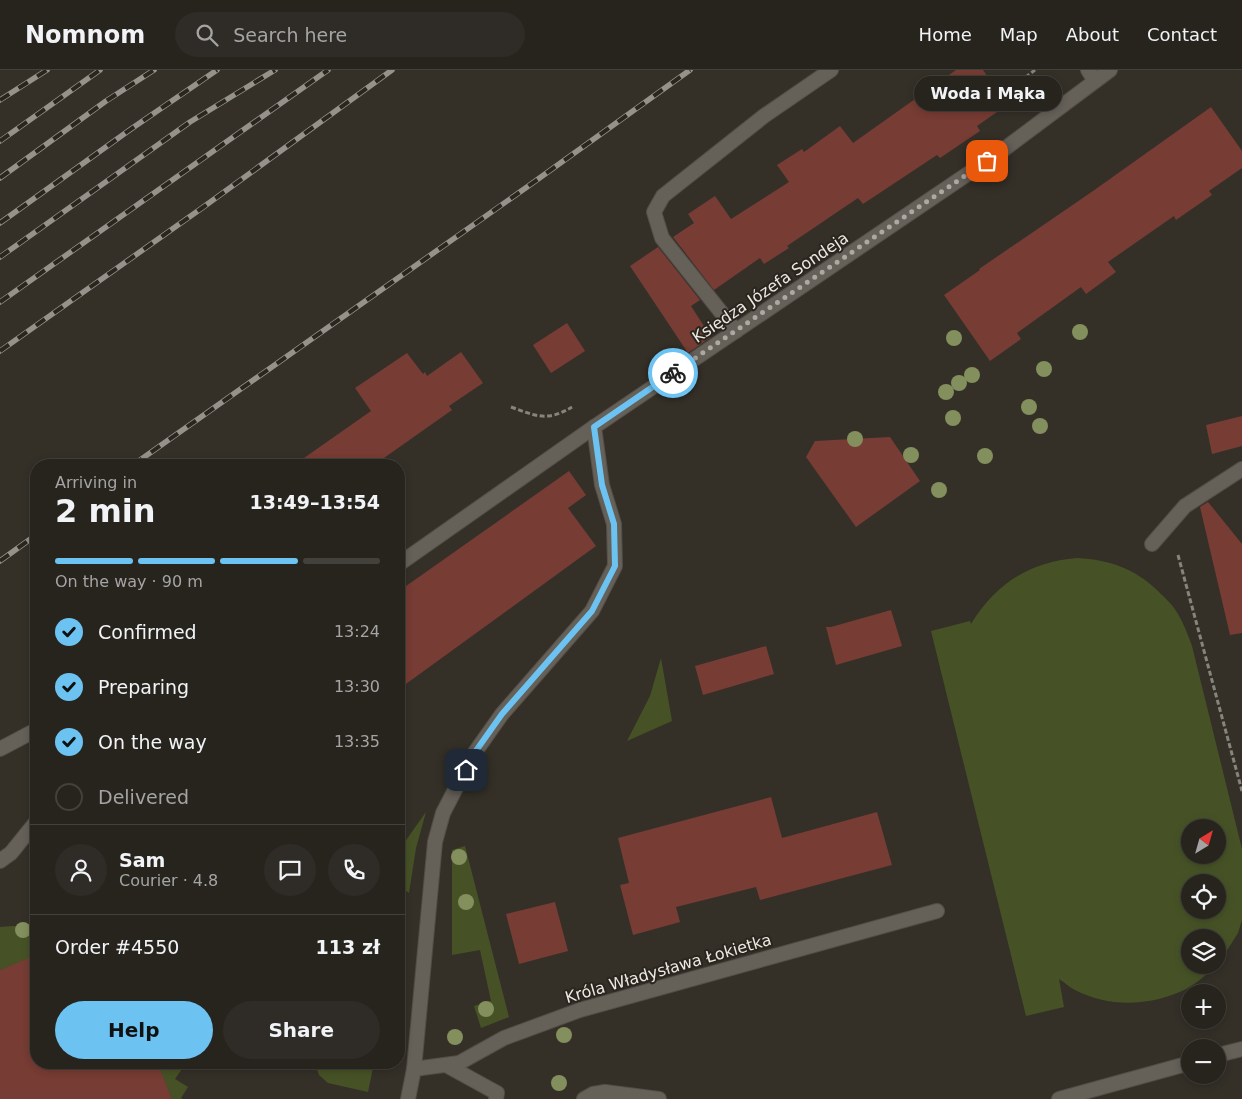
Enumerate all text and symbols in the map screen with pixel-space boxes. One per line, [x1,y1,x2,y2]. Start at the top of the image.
search box [175,12,525,57]
text: Nomnom [25,21,145,49]
icon: search [193,21,221,49]
text: Search here [233,24,347,46]
text: Home [919,24,972,45]
text: Map [1000,24,1038,45]
text: About [1066,24,1119,45]
text: Contact [1147,24,1217,45]
callout: Woda i Mąka [913,76,1061,111]
text: Woda i Mąka [930,84,1046,103]
pin [966,140,1008,182]
icon: bag [973,147,1001,175]
street label: Księdza Józefa Sondeja [689,228,852,347]
courier [648,348,698,398]
icon: bike [659,359,687,387]
text: Arriving in [55,473,137,492]
text: 13:49–13:54 [250,491,380,513]
text: 2 min [55,492,156,530]
text: On the way · 90 m [55,572,203,591]
icon: check [55,618,83,646]
text: Confirmed [98,621,197,643]
text: 13:24 [334,622,380,641]
icon: check [55,673,83,701]
text: Preparing [98,676,189,698]
text: 13:30 [334,677,380,696]
icon: check [55,728,83,756]
text: On the way [98,731,207,753]
text: 13:35 [334,732,380,751]
pin [445,749,487,791]
icon: home [452,756,480,784]
text: Delivered [98,786,189,808]
north arrow [1181,819,1226,864]
map controls [1181,819,1226,1084]
button: person [55,844,107,896]
button: chat [264,844,316,896]
button: phone [328,844,380,896]
text: Sam [119,849,165,871]
text: Courier · 4.8 [119,871,218,890]
button: locate [1181,874,1226,919]
button: layers [1181,929,1226,974]
street label: Króla Władysława Łokietka [563,930,773,1007]
text: Order #4550 [55,936,179,958]
text: 113 zł [316,936,380,958]
button: + [1181,984,1226,1029]
button: Help [55,1001,213,1059]
button: Share [223,1001,380,1059]
button: − [1181,1039,1226,1084]

